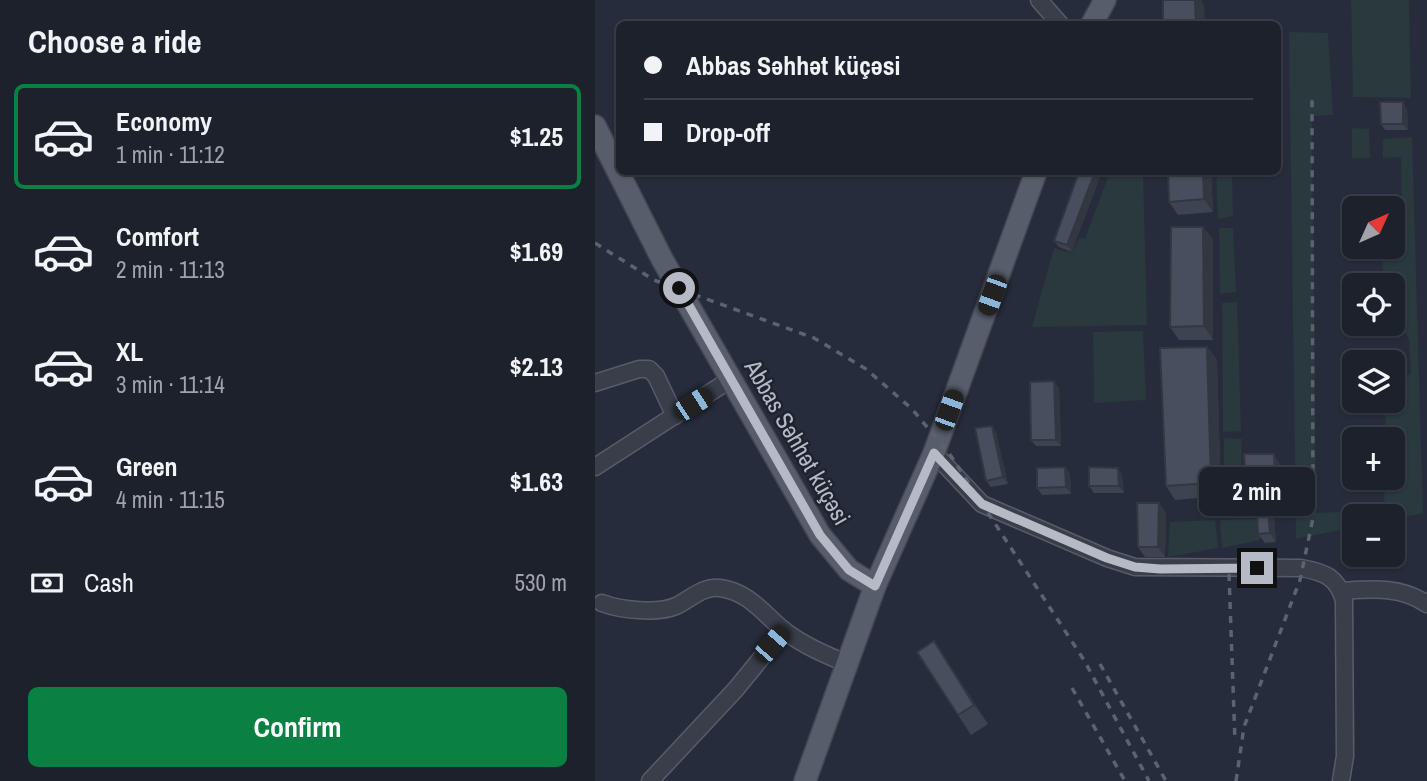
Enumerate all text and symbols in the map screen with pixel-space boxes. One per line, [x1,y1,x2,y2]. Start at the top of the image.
text: Choose a ride [28,20,202,63]
text: Abbas Səhhət küçəsi [686,48,900,83]
text: Economy [116,104,212,139]
icon: car [32,105,95,168]
text: Drop-off [686,115,770,150]
text: $1.25 [510,119,563,154]
text: 1 min · 11:12 [116,139,225,170]
north arrow [1342,196,1405,259]
map controls [1342,196,1405,567]
text: Comfort [116,219,199,254]
icon: car [32,220,95,283]
text: $1.69 [510,234,563,269]
text: 2 min · 11:13 [116,254,225,285]
route start [663,272,695,304]
car [975,272,1010,318]
button: locate [1342,273,1405,336]
text: XL [116,334,143,369]
icon: car [32,335,95,398]
text: $2.13 [510,349,563,384]
button: layers [1342,350,1405,413]
street label: Abbas Səhhət küçəsi [737,353,858,531]
text: 3 min · 11:14 [116,369,225,400]
car [670,384,717,424]
car [932,387,967,433]
button: + [1342,427,1405,490]
text: Green [116,449,178,484]
icon: car [32,450,95,513]
text: $1.63 [510,464,563,499]
callout: 2 min [1199,466,1315,516]
text: 2 min [1232,476,1282,507]
text: 4 min · 11:15 [116,484,225,515]
button: − [1342,504,1405,567]
route end [1241,552,1273,584]
icon: cash [28,564,66,602]
text: Cash [84,565,134,600]
text: 530 m [515,567,567,598]
car [751,621,794,667]
button: Confirm [28,687,567,767]

